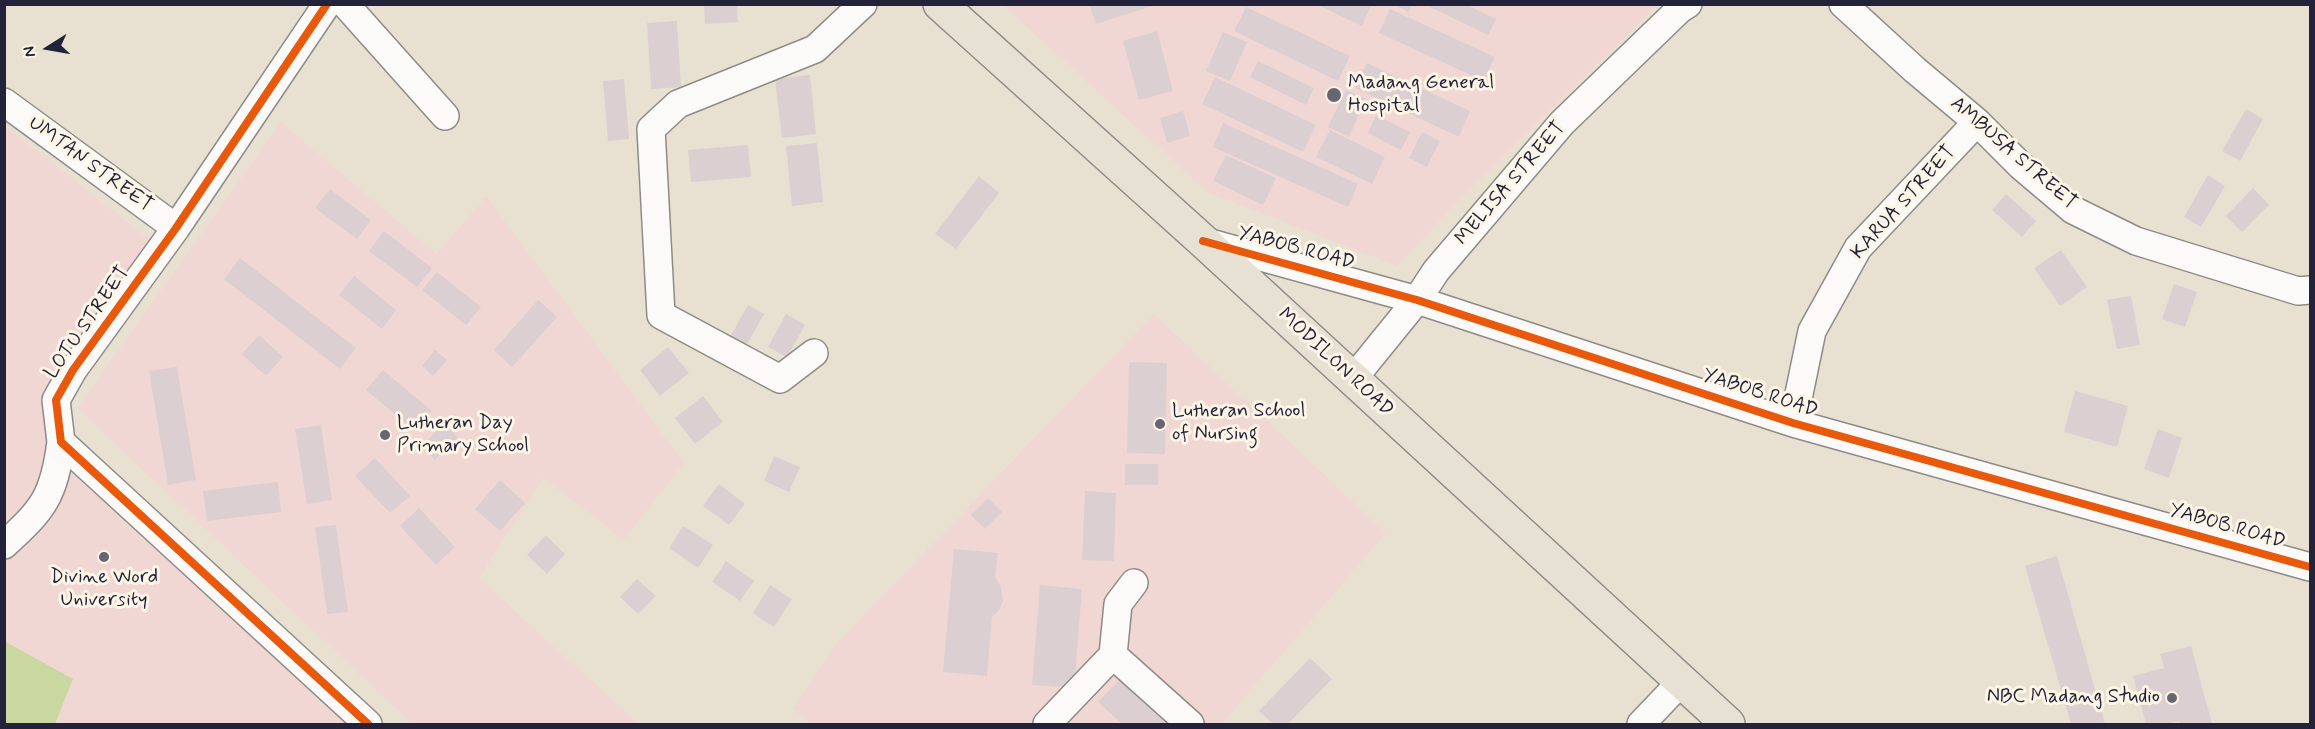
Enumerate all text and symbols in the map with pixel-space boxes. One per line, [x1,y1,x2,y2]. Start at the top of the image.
north arrow [18,18,78,78]
text: N [19,44,41,59]
place label: Madang General Hospital [1348,72,1494,119]
marker: Madang General Hospital [1325,86,1343,104]
street label: AMBUSA STREET [1945,92,2081,216]
street label: UMTAN STREET [23,112,157,218]
street label: MELISA STREET [1451,117,1571,251]
street label: KARUA STREET [1847,141,1961,265]
street label: YABOB ROAD [1235,222,1357,276]
street label: LOTU STREET [40,262,136,384]
street label: MODILON ROAD [1272,303,1398,423]
street label: YABOB ROAD [1699,364,1821,424]
place label: Lutheran School of Nursing [1172,400,1305,447]
place label: Lutheran Day Primary School [397,412,529,459]
marker: Lutheran School of Nursing [1153,417,1167,431]
marker: Lutheran Day Primary School [378,428,392,442]
street label: YABOB ROAD [2166,499,2288,555]
marker: Divine Word University [97,550,111,564]
place label: Divine Word University [50,566,158,613]
place label: NBC Madang Studio [1987,686,2160,710]
marker: NBC Madang Studio [2165,691,2179,705]

